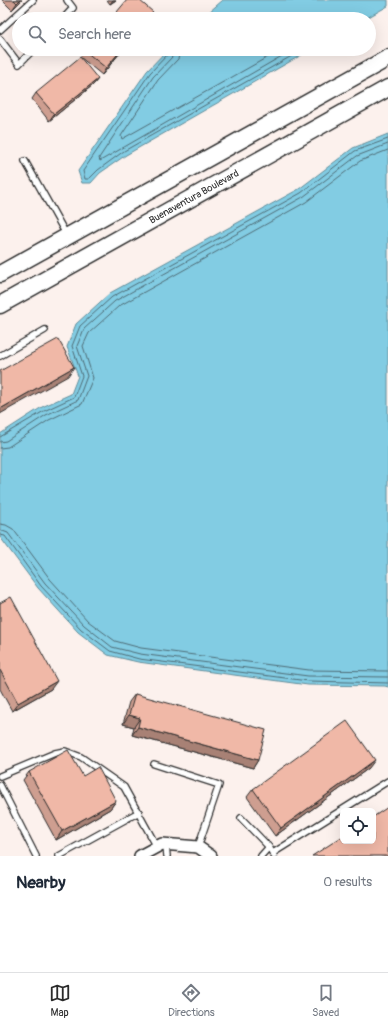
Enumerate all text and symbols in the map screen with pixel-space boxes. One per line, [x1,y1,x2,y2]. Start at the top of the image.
search box [12,12,376,56]
icon: search [26,23,48,45]
text: Search here [58,25,131,44]
street label: Buenaventura Boulevard [147,167,241,227]
map controls [340,808,376,844]
button: locate [340,808,376,844]
text: Nearby [16,872,65,893]
text: 0 results [323,874,372,890]
tab: Map [49,982,71,1019]
tab: Directions [168,982,215,1019]
tab: Saved [312,982,339,1019]

